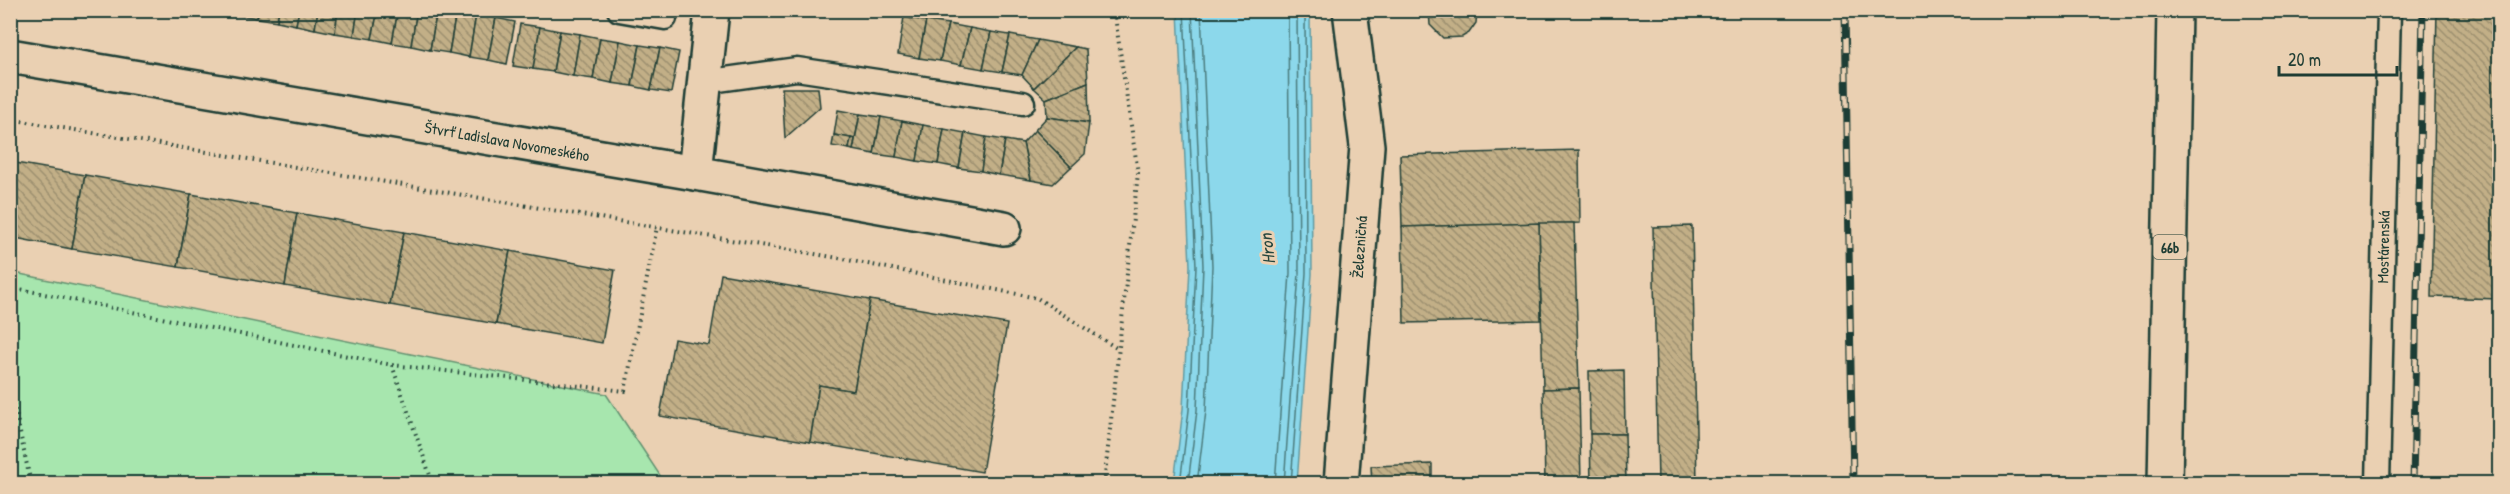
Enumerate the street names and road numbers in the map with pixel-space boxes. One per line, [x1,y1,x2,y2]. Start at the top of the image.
street label: Štvrť Ladislava Novomeského [423,116,592,166]
street label: Mostárenská [2371,210,2395,284]
street label: Železničná [1346,215,1372,279]
road number: 66b [2154,235,2186,259]

